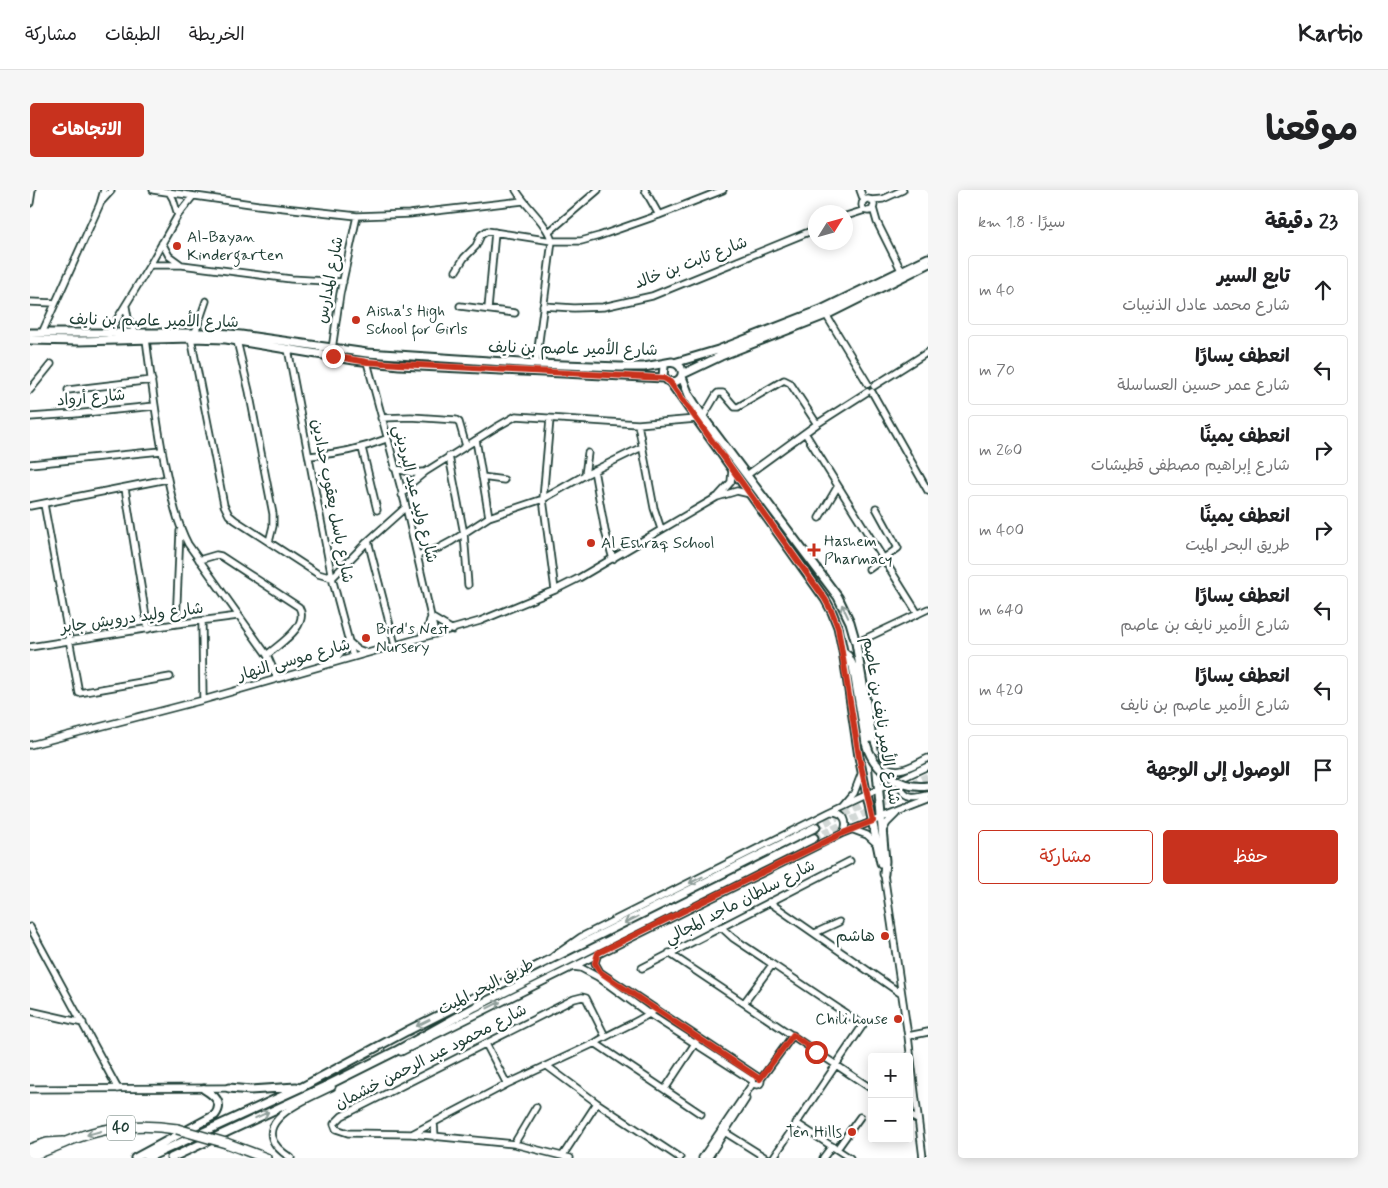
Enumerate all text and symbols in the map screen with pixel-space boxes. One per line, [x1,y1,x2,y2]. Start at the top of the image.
text: Kartio [1298,19,1363,50]
text: مشاركة [25,23,77,47]
text: الطبقات [105,23,161,47]
text: الخريطة [189,23,245,47]
button: الاتجاهات [30,103,144,157]
text: موقعنا [1265,107,1358,153]
north arrow [808,205,853,250]
text: 23 دقيقة [1265,208,1338,236]
text: سيرًا · 1.8 km [978,212,1065,233]
place label: Al-Bayan Kindergarten [187,227,284,267]
street label: شارع ثابت بن خالد [631,232,751,294]
street label: شارع المدارس [311,235,349,325]
marker: Al-Bayan Kindergarten [171,240,183,252]
text: تابع السير [1217,264,1290,289]
icon: ahead [1309,276,1337,304]
text: 40 m [979,280,1015,301]
text: شارع محمد عادل الذنيبات [1122,295,1290,316]
place label: Aisha's High School for Girls [366,301,468,342]
street label: شارع الأمير عاصم بن نايف [69,308,239,334]
marker: Aisha's High School for Girls [350,314,362,326]
street label: شارع الأمير عاصم بن نايف [488,336,658,362]
text: انعطف يسارًا [1195,344,1290,369]
route end [322,345,345,368]
icon: left [1309,356,1337,384]
text: 70 m [979,360,1015,381]
text: شارع عمر حسين العساسلة [1117,375,1290,396]
street label: شارع أرواد [56,385,126,411]
street label: شارع باسل يعقوب حدادين [306,417,358,585]
street label: شارع وليد عيد البرديني [385,423,442,566]
text: انعطف يمينًا [1200,424,1290,449]
icon: right [1309,436,1337,464]
text: 260 m [979,440,1022,461]
text: شارع إبراهيم مصطفى قطيشات [1091,455,1290,476]
text: انعطف يمينًا [1200,504,1290,529]
icon: right [1309,516,1337,544]
text: 400 m [979,520,1024,541]
place label: Hashem Pharmacy [824,531,892,570]
place label: Al Eshraq School [601,533,715,554]
text: طريق البحر الميت [1185,535,1290,556]
marker: Al Eshraq School [585,537,597,549]
marker: Hashem Pharmacy [808,544,820,556]
text: انعطف يسارًا [1195,584,1290,609]
icon: left [1309,596,1337,624]
street label: شارع وليد درويش جابر [57,598,205,639]
text: 640 m [979,600,1024,621]
one-way arrow [840,604,849,619]
text: شارع الأمير نايف بن عاصم [1120,615,1290,636]
place label: Bird's Nest Nursery [376,619,449,658]
marker: Bird's Nest Nursery [360,632,372,644]
street label: شارع موسى النهار [233,634,353,687]
street label: شارع الأمير نايف بن عاصم [856,635,906,807]
text: انعطف يسارًا [1195,664,1290,689]
icon: left [1309,676,1337,704]
text: 420 m [979,680,1023,701]
text: شارع الأمير عاصم بن نايف [1120,695,1290,716]
icon: arrive [1309,756,1337,784]
text: الوصول إلى الوجهة [1146,758,1290,783]
button: مشاركة [978,830,1153,884]
button: حفظ [1163,830,1338,884]
street label: شارع سلطان ماجد المجالي [661,855,820,952]
one-way arrow [689,876,704,885]
one-way arrow [624,915,639,925]
place label: هاشم [836,926,875,948]
marker: هاشم [879,930,891,942]
street label: طريق البحر الميت [435,954,537,1020]
street label: شارع محمود عبد الرحمن خشمان [332,999,530,1115]
one-way arrow [486,1000,501,1009]
place label: Chili house [815,1009,888,1030]
marker: Chili house [892,1013,904,1025]
one-way arrow [416,1019,431,1028]
route start [805,1041,828,1064]
map controls [868,1053,913,1143]
button: + [868,1053,913,1098]
button: − [868,1098,913,1143]
one-way arrow [254,1110,269,1120]
road number: 40 [107,1116,135,1140]
place label: Ten Hills [786,1122,842,1143]
marker: Ten Hills [846,1126,858,1138]
one-way arrow [87,1129,103,1138]

